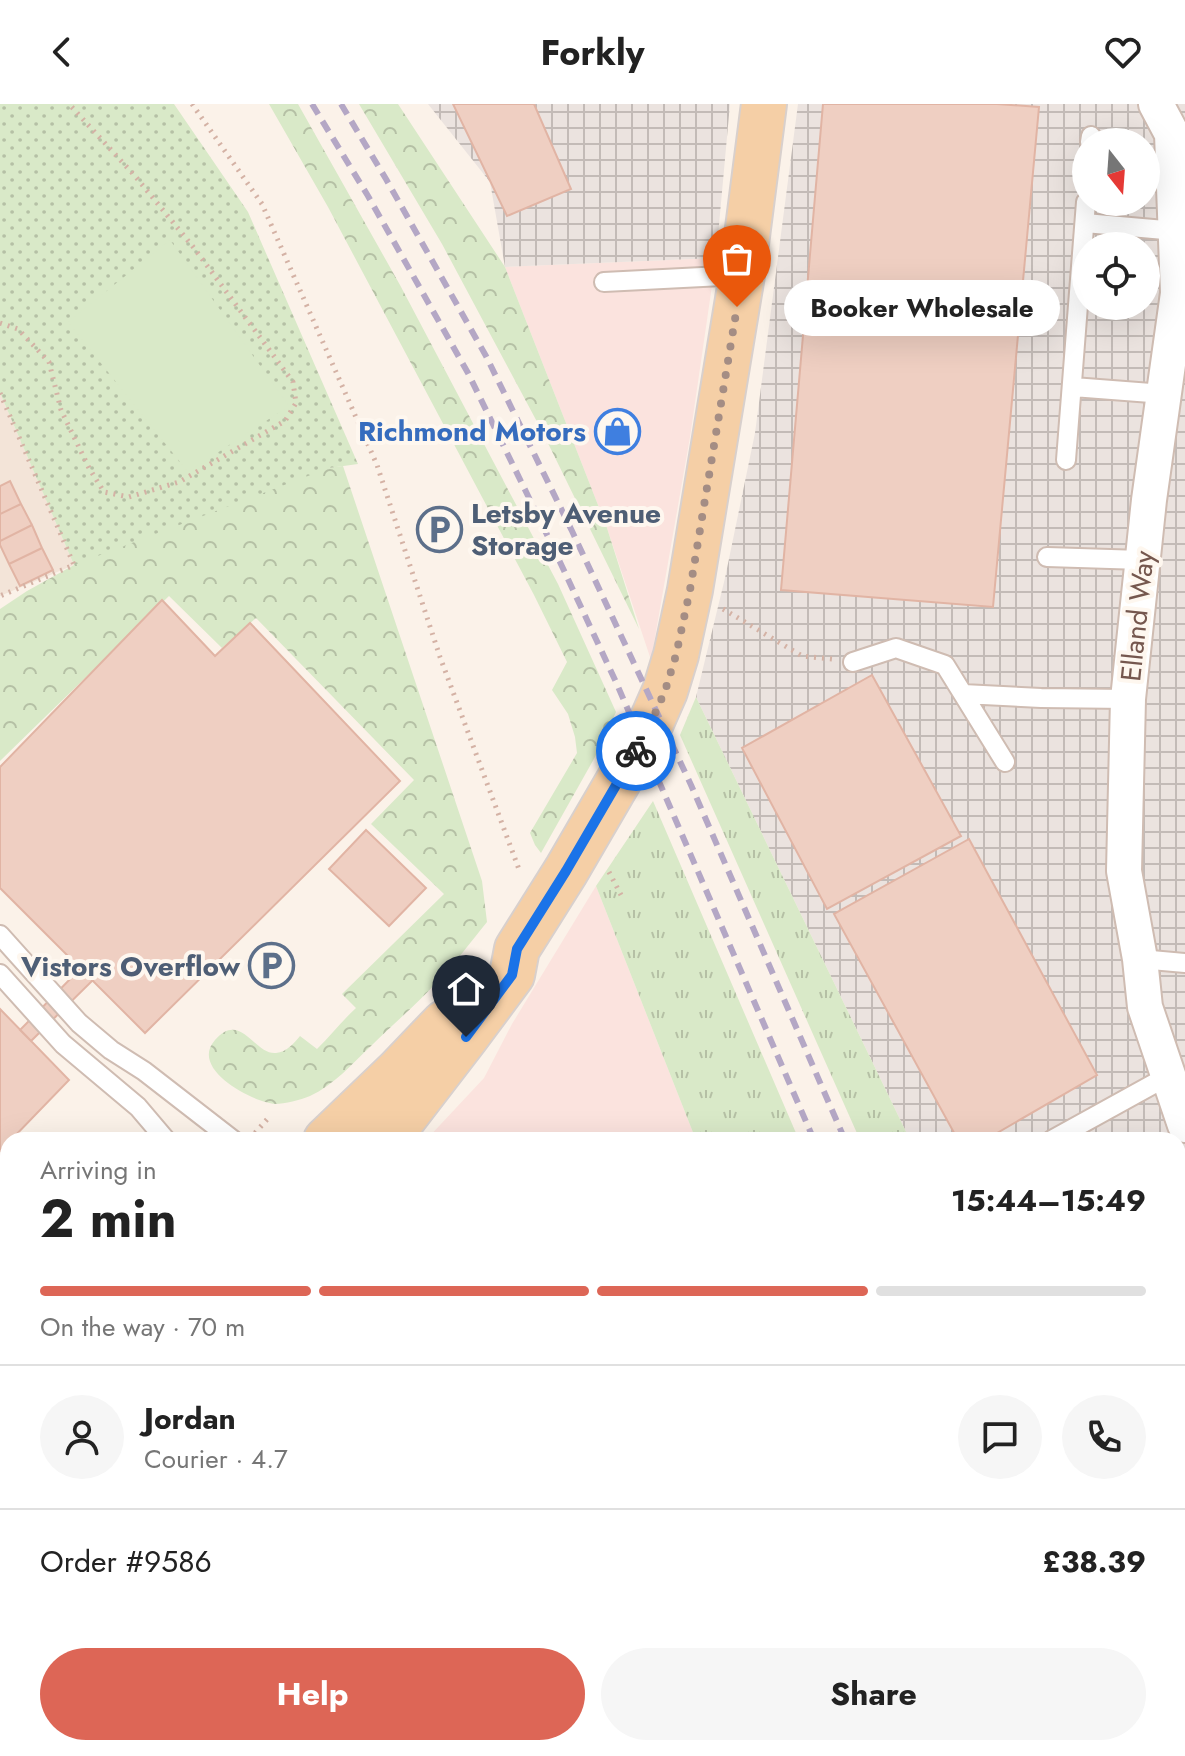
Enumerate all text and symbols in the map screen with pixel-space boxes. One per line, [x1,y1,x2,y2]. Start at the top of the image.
text: Forkly [540,26,645,78]
icon: back [40,30,84,74]
icon: heart [1101,30,1145,74]
north arrow [1072,128,1160,216]
map controls [1072,128,1160,320]
pin [703,225,771,307]
button: locate [1072,232,1160,320]
icon: bag [715,237,759,281]
callout: Booker Wholesale [785,279,1061,335]
text: Booker Wholesale [810,289,1034,327]
shop icon: Richmond Motors [593,407,641,455]
place label: Richmond Motors [358,411,586,452]
place label: Letsby Avenue Storage [471,493,661,566]
parking icon: Letsby Avenue Storage [416,505,464,553]
street label: Elland Way [1110,548,1165,684]
courier [596,711,676,791]
icon: bike [614,729,658,773]
parking icon: Vistors Overflow [247,942,295,990]
place label: Vistors Overflow [20,946,241,987]
pin [432,955,500,1037]
icon: home [444,967,488,1011]
text: Arriving in [40,1151,157,1189]
text: 15:44–15:49 [951,1179,1146,1222]
text: 2 min [40,1181,177,1257]
text: On the way · 70 m [40,1308,245,1346]
button: person [40,1395,124,1479]
button: chat [958,1395,1042,1479]
button: phone [1062,1395,1146,1479]
text: Jordan [144,1397,236,1440]
text: Courier · 4.7 [144,1440,288,1478]
text: Order #9586 [40,1540,212,1583]
text: £38.39 [1042,1540,1146,1583]
button: Help [40,1648,585,1740]
button: Share [601,1648,1146,1740]

